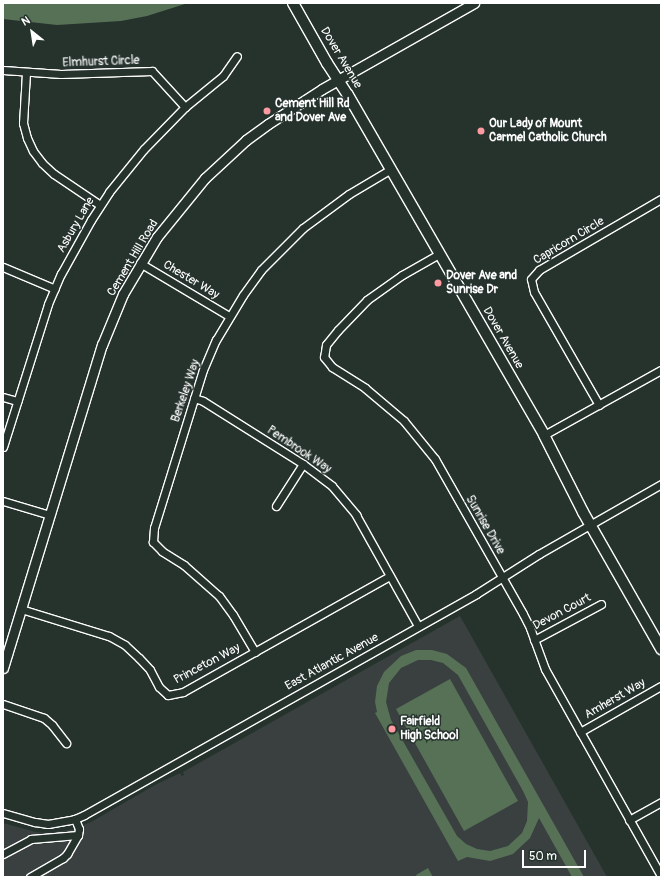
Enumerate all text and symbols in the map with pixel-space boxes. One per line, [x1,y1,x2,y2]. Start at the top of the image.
north arrow [12,12,52,52]
text: N [19,14,32,29]
street label: Dover Avenue [317,25,365,91]
street label: Elmhurst Circle [62,53,140,71]
place label: Cement Hill Rd and Dover Ave [275,97,350,125]
marker: Cement Hill Rd and Dover Ave [262,106,272,116]
place label: Our Lady of Mount Carmel Catholic Church [489,117,607,145]
marker: Our Lady of Mount Carmel Catholic Church [476,126,486,136]
street label: Asbury Lane [54,195,98,255]
street label: Capricorn Circle [531,214,607,268]
street label: Cement Hill Road [105,217,161,299]
street label: Chester Way [160,258,222,302]
place label: Dover Ave and Sunrise Dr [446,269,517,297]
marker: Dover Ave and Sunrise Dr [433,278,443,288]
street label: Dover Avenue [479,304,527,372]
street label: Berkeley Way [169,358,203,424]
street label: Pembrook Way [264,423,334,477]
street label: Sunrise Drive [462,493,508,557]
street label: Devon Court [531,591,593,633]
street label: East Atlantic Avenue [283,630,381,694]
street label: Princeton Way [171,641,243,687]
street label: Amherst Way [582,676,648,722]
place label: Fairfield High School [400,715,459,743]
marker: Fairfield High School [387,724,397,734]
scale bar [524,842,588,868]
text: 50 m [529,849,557,864]

